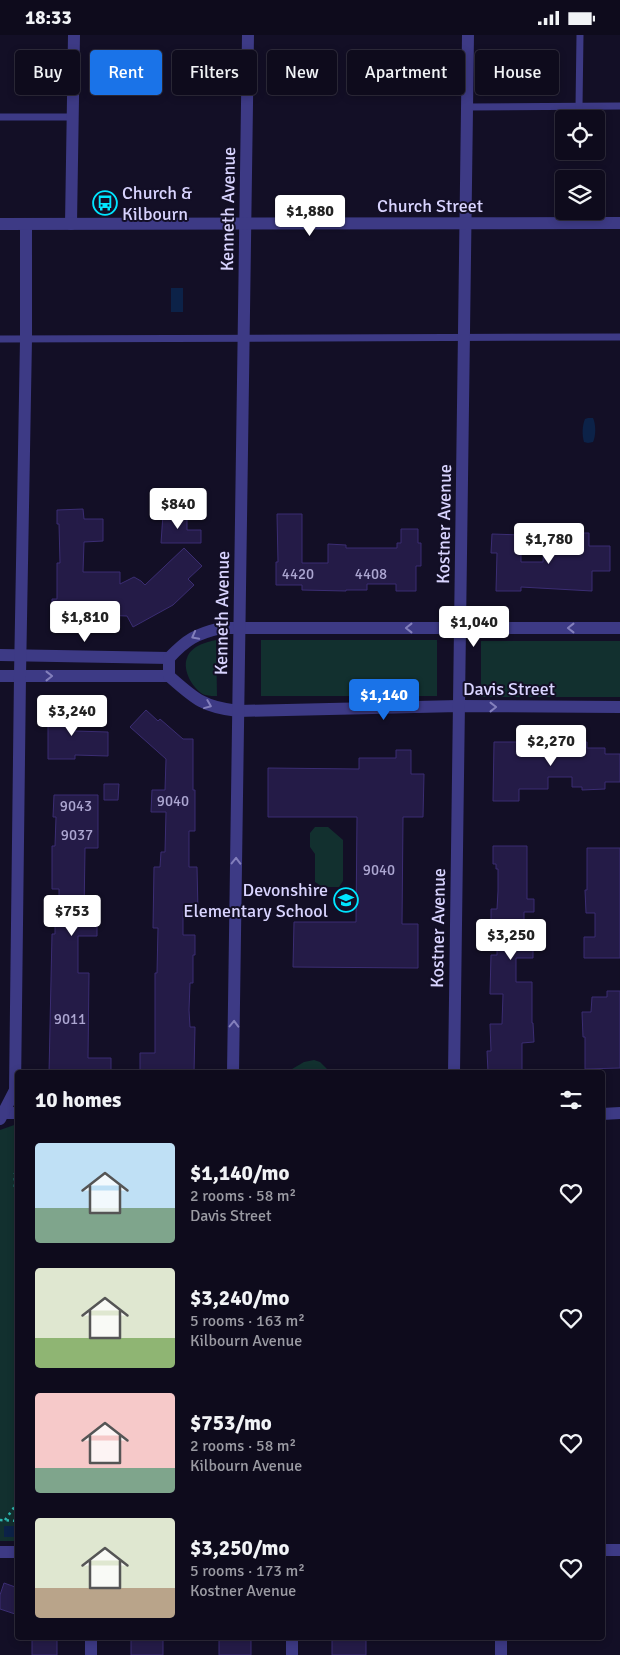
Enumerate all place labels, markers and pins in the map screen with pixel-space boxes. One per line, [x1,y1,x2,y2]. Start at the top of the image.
place label: Church & Kilbourn [122,182,192,225]
bus stop icon: Church & Kilbourn [92,190,118,216]
pin: $1,880 [269,195,351,237]
pin: $840 [148,487,208,530]
pin: $1,780 [508,523,590,565]
pin: $1,810 [44,601,126,643]
pin: $1,040 [433,605,515,648]
pin: $1,140 [343,679,425,721]
pin: $3,240 [31,695,113,737]
pin: $2,270 [510,725,592,767]
place label: Devonshire Elementary School [183,879,328,922]
school or university icon: Devonshire Elementary School [333,887,359,913]
pin: $753 [42,895,102,937]
pin: $3,250 [470,919,552,961]

